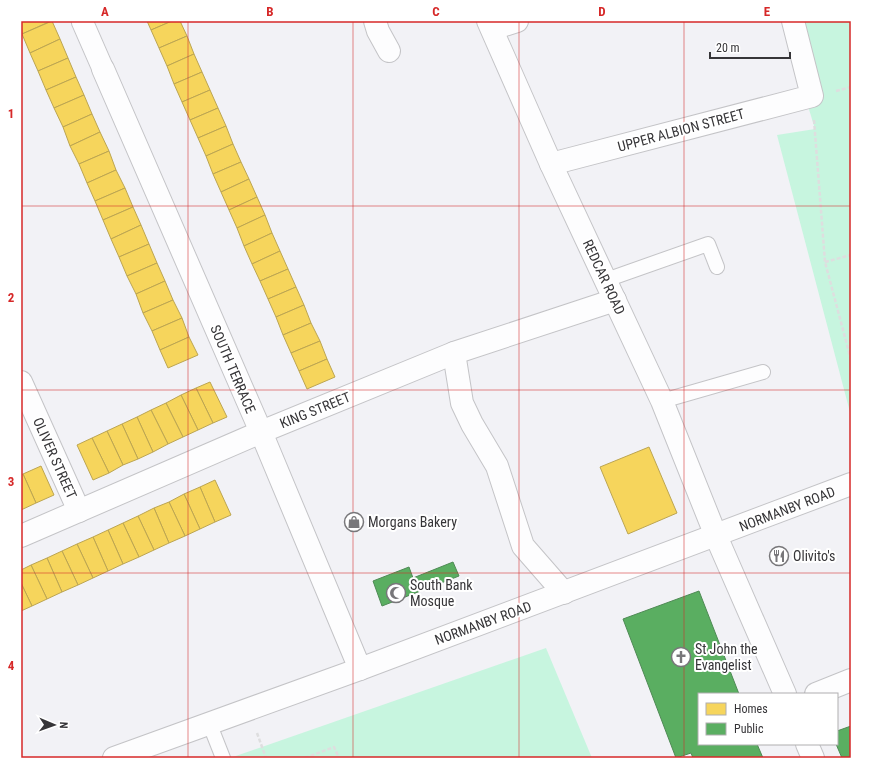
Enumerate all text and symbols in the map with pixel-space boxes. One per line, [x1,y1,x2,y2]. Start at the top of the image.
text: A [101,4,109,19]
text: B [266,4,274,19]
text: C [432,4,440,19]
text: D [598,4,606,19]
text: E [764,4,771,19]
scale bar [710,34,790,60]
text: 20 m [716,41,740,55]
street label: UPPER ALBION STREET [616,105,746,155]
text: 1 [8,106,14,121]
street label: REDCAR ROAD [580,237,628,317]
text: 2 [8,290,15,305]
street label: SOUTH TERRACE [207,322,259,416]
street label: KING STREET [277,389,353,431]
street label: OLIVER STREET [30,415,80,501]
text: 3 [8,474,14,489]
street label: NORMANBY ROAD [737,483,837,535]
shop icon: Morgans Bakery [343,511,365,533]
place label: Morgans Bakery [368,514,457,530]
restaurant icon: Olivito's [768,545,790,567]
place label: Olivito's [793,548,835,564]
place label: South Bank Mosque [410,577,473,609]
mosque icon: South Bank Mosque [385,582,407,604]
street label: NORMANBY ROAD [433,598,533,648]
place label: St John the Evangelist [695,641,758,673]
church icon: St John the Evangelist [670,646,692,668]
text: 4 [8,658,15,673]
legend [698,693,838,745]
text: Homes [734,702,768,716]
north arrow [34,705,74,745]
text: N [57,722,70,729]
text: Public [734,722,764,736]

